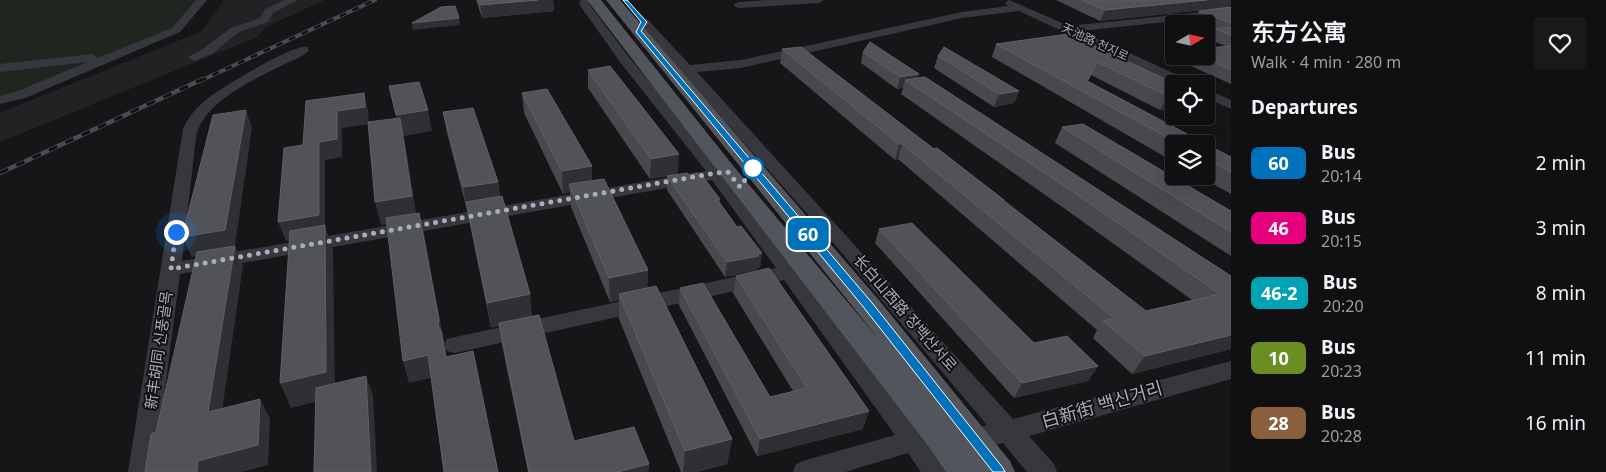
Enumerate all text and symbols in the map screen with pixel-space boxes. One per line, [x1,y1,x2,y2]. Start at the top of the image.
north arrow [1165,15,1215,65]
map controls [1165,15,1215,185]
text: 东方公寓 [1251,15,1347,48]
button: heart [1534,17,1586,69]
street label: 天池路 천지로 [1059,19,1132,65]
text: Walk · 4 min · 280 m [1251,51,1401,73]
button: locate [1165,75,1215,125]
text: Departures [1251,94,1358,120]
button: layers [1165,135,1215,185]
text: Bus [1321,139,1356,165]
text: 2 min [1536,150,1586,176]
text: 60 [1268,151,1289,175]
unlabelled marker [742,157,764,179]
text: 20:14 [1321,165,1362,187]
text: Bus [1321,204,1356,230]
text: 3 min [1536,215,1586,241]
text: 46 [1268,216,1289,240]
line badge: 60 [786,218,830,250]
your location [164,220,189,245]
text: 60 [798,222,818,246]
text: 20:15 [1321,230,1362,252]
street label: 长白山西路 장백산서로 [850,250,962,375]
text: Bus [1323,269,1357,295]
text: 8 min [1536,280,1586,306]
text: 46-2 [1261,281,1298,305]
street label: 新丰胡同 신풍골목 [140,289,176,410]
text: 20:20 [1323,295,1364,317]
text: Bus [1321,334,1356,360]
text: 11 min [1525,345,1586,371]
text: 10 [1268,346,1289,370]
text: 20:23 [1321,360,1362,382]
street label: 白新街 백신거리 [1038,375,1165,433]
text: Bus [1321,399,1356,425]
text: 16 min [1525,410,1586,436]
text: 28 [1268,411,1289,435]
text: 20:28 [1321,425,1362,447]

